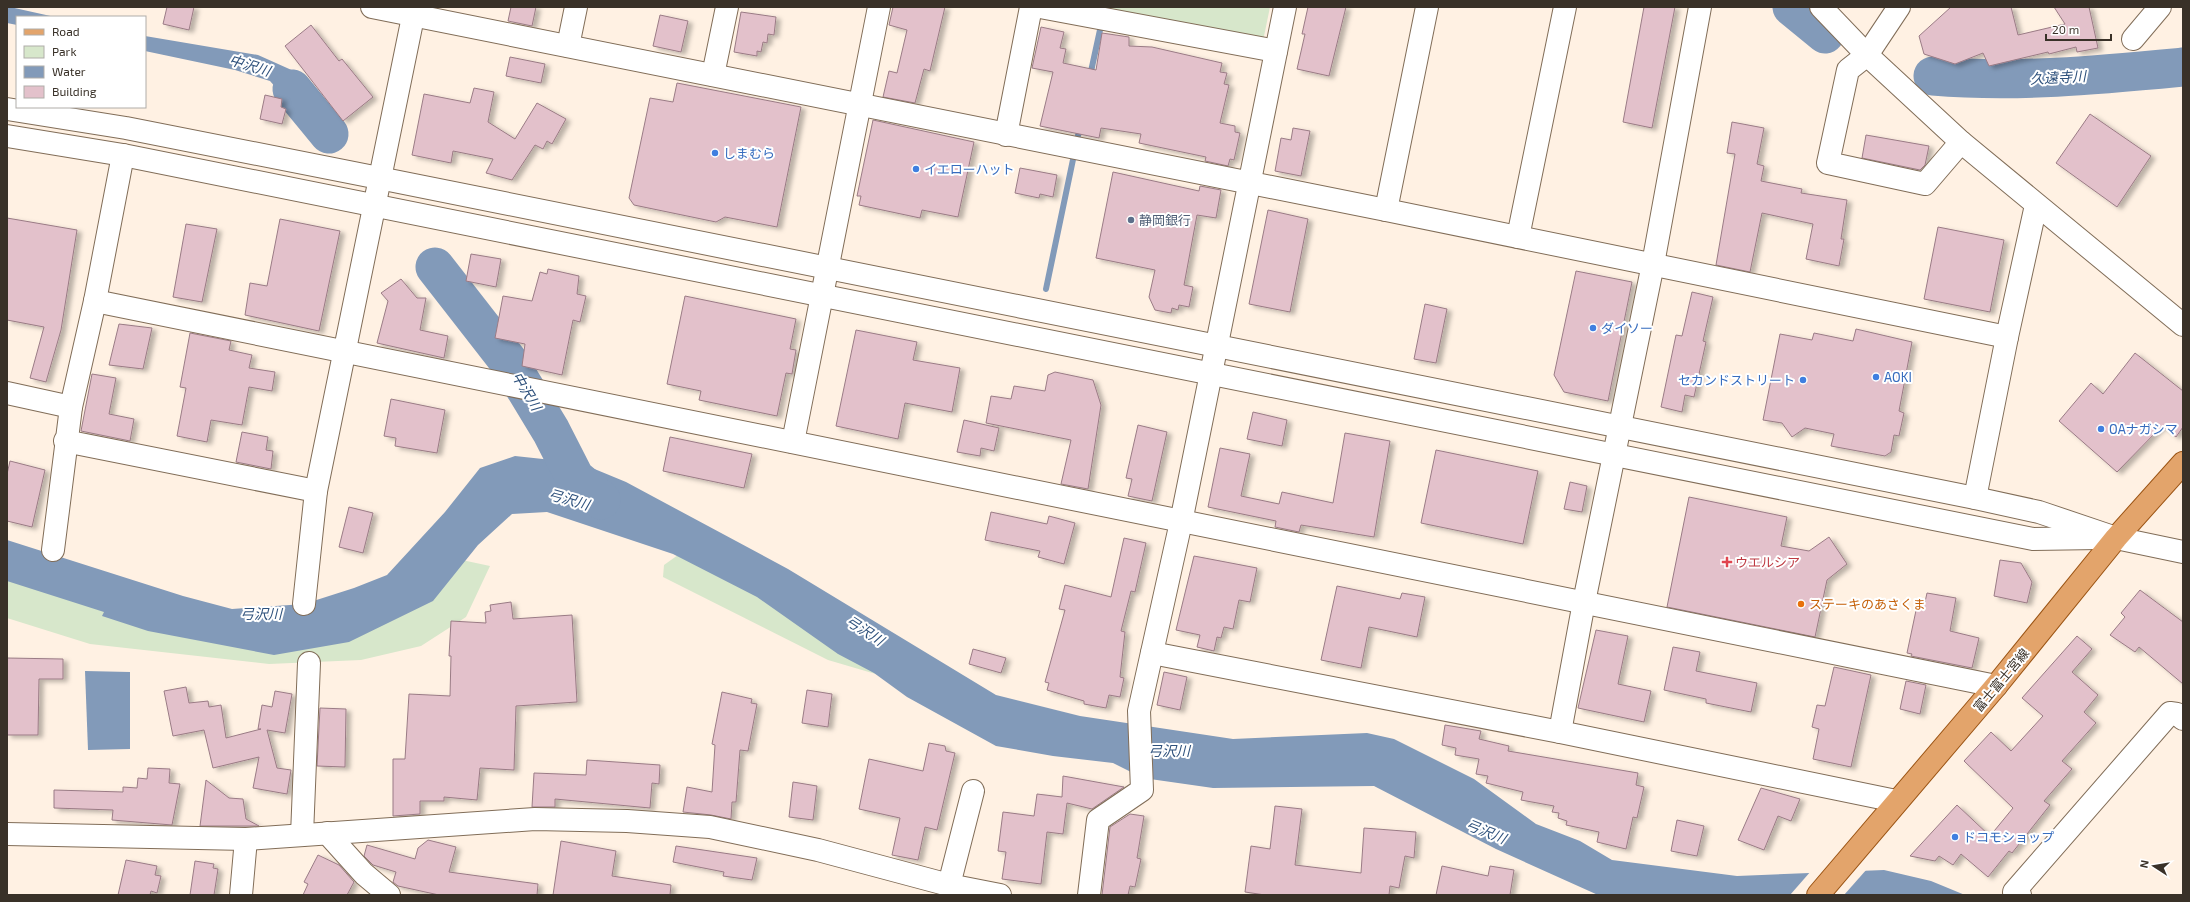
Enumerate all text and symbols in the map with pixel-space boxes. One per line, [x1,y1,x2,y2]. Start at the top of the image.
legend [16,16,146,108]
scale bar [2046,16,2111,42]
text: 20 m [2052,22,2079,36]
text: Road [52,24,80,38]
text: Park [52,44,77,58]
water label: 中沢川 [227,51,274,80]
text: Water [52,64,86,78]
water label: 久遠寺川 [2030,67,2088,87]
text: Building [52,84,97,98]
place label: しまむら [723,145,775,161]
marker: しまむら [710,148,720,158]
place label: イエローハット [924,161,1015,177]
marker: イエローハット [911,164,921,174]
place label: 静岡銀行 [1139,212,1191,228]
marker: 静岡銀行 [1126,215,1136,225]
place label: ダイソー [1601,320,1653,336]
marker: ダイソー [1588,323,1598,333]
water label: 中沢川 [509,369,546,415]
place label: AOKI [1884,369,1912,385]
place label: セカンドストリート [1678,372,1795,388]
marker: AOKI [1871,372,1881,382]
marker: セカンドストリート [1798,375,1808,385]
place label: OAナガシマ [2109,421,2178,437]
marker: OAナガシマ [2096,424,2106,434]
water label: 弓沢川 [546,485,593,514]
place label: ウエルシア [1735,554,1800,570]
marker: ウエルシア [1722,557,1732,567]
place label: ステーキのあさくま [1809,596,1926,612]
marker: ステーキのあさくま [1796,599,1806,609]
water label: 弓沢川 [240,605,284,622]
water label: 弓沢川 [843,611,889,650]
street label: 富士富士宮線 [1970,645,2032,715]
water label: 弓沢川 [1148,742,1192,759]
water label: 弓沢川 [1463,815,1511,847]
place label: ドコモショップ [1963,829,2054,845]
marker: ドコモショップ [1950,832,1960,842]
north arrow [2134,846,2174,886]
text: N [2137,859,2151,869]

